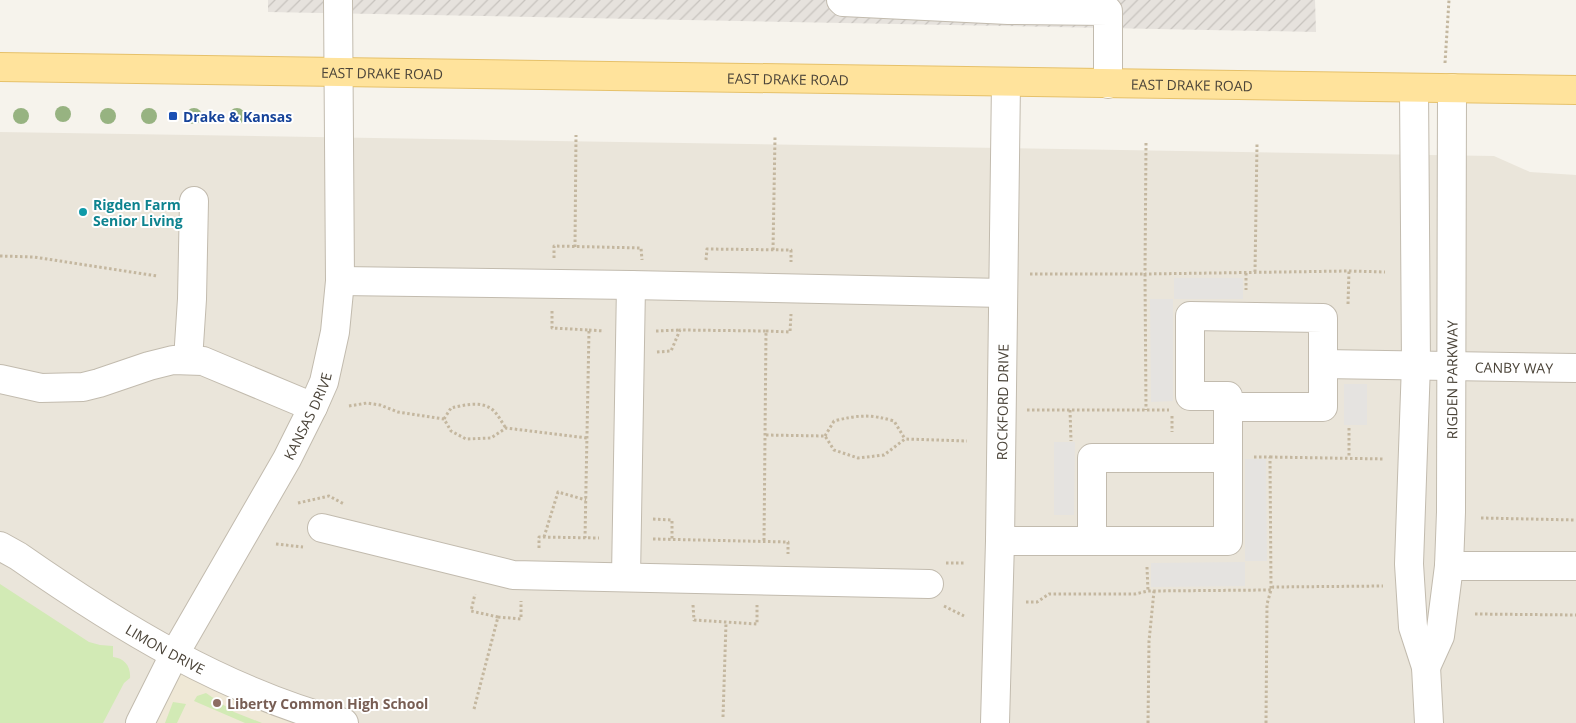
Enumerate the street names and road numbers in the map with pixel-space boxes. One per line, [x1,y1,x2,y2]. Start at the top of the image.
street label: EAST DRAKE ROAD [321,62,443,83]
street label: EAST DRAKE ROAD [727,68,849,89]
street label: EAST DRAKE ROAD [1131,74,1253,95]
street label: RIGDEN PARKWAY [1442,320,1461,439]
street label: ROCKFORD DRIVE [992,344,1012,460]
street label: CANBY WAY [1475,357,1553,377]
street label: KANSAS DRIVE [279,371,335,463]
street label: LIMON DRIVE [122,619,208,678]

